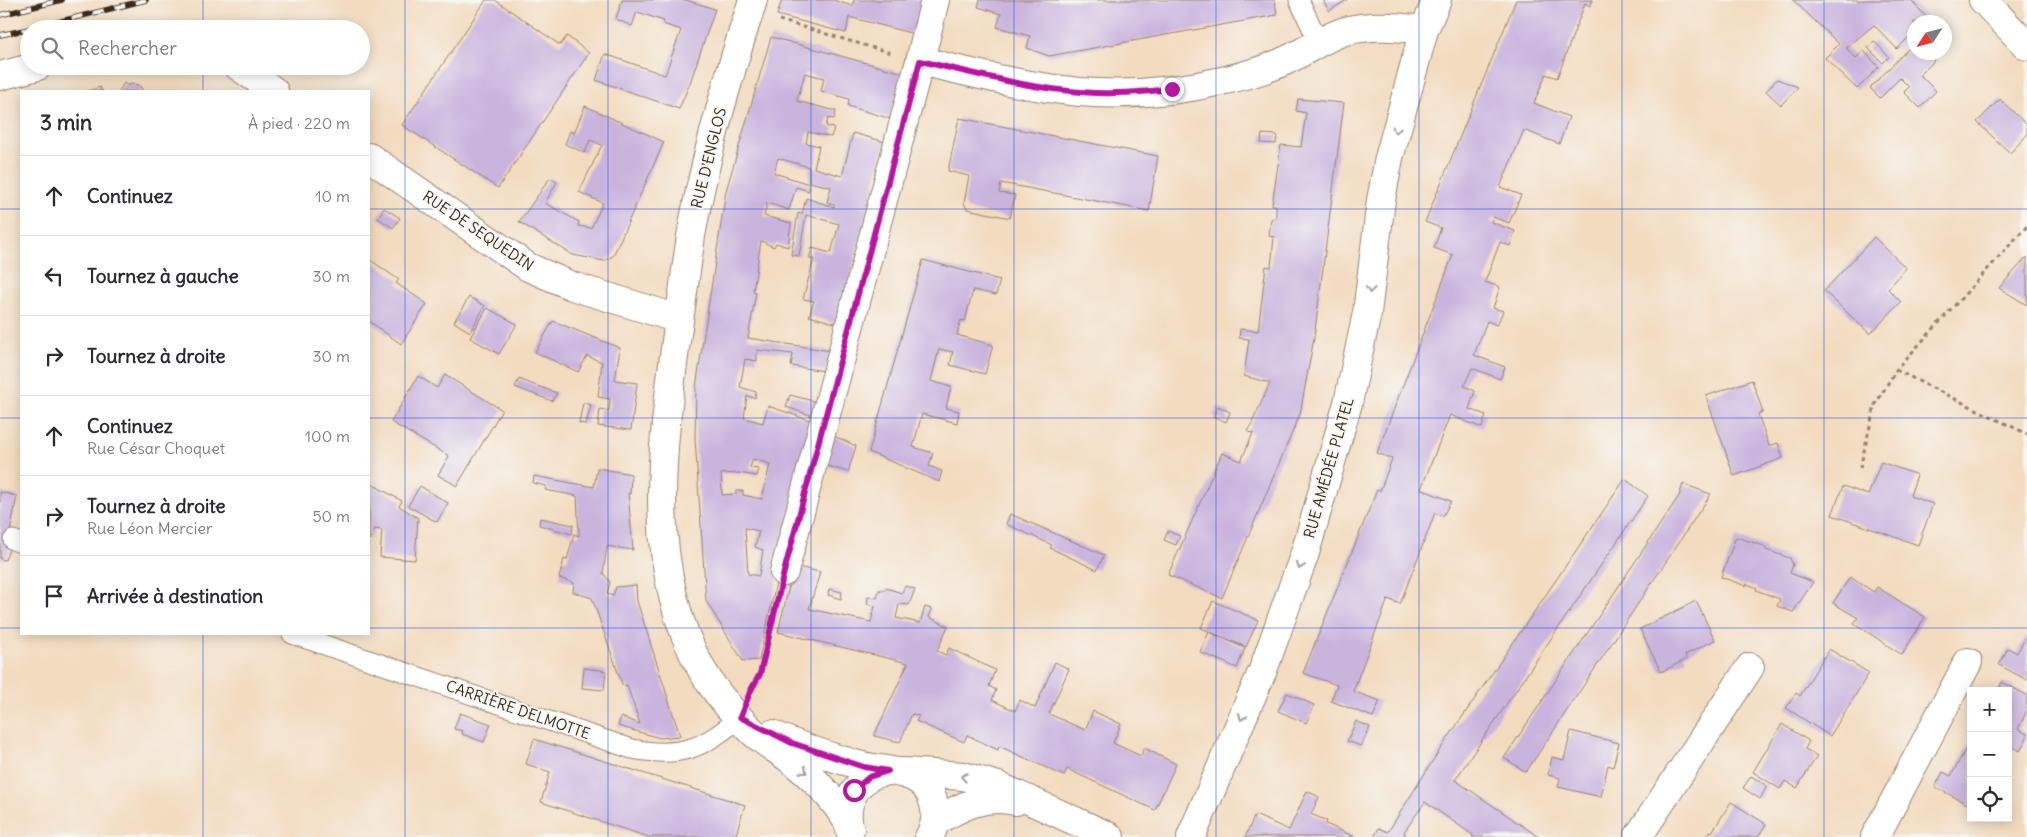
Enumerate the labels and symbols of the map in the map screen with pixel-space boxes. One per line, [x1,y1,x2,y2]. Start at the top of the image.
north arrow [1907,15,1952,60]
route end [1161,78,1184,101]
street label: RUE D'ENGLOS [687,106,730,210]
one-way arrow [1392,125,1402,133]
street label: RUE DE SEQUEDIN [419,186,537,275]
one-way arrow [1365,286,1376,294]
street label: RUE AMÉDÉE PLATEL [1299,395,1358,540]
one-way arrow [1296,561,1306,569]
street label: CARRIÈRE DELMOTTE [444,676,593,743]
one-way arrow [1238,712,1249,721]
one-way arrow [798,765,807,774]
one-way arrow [960,772,969,783]
route start [843,779,866,802]

